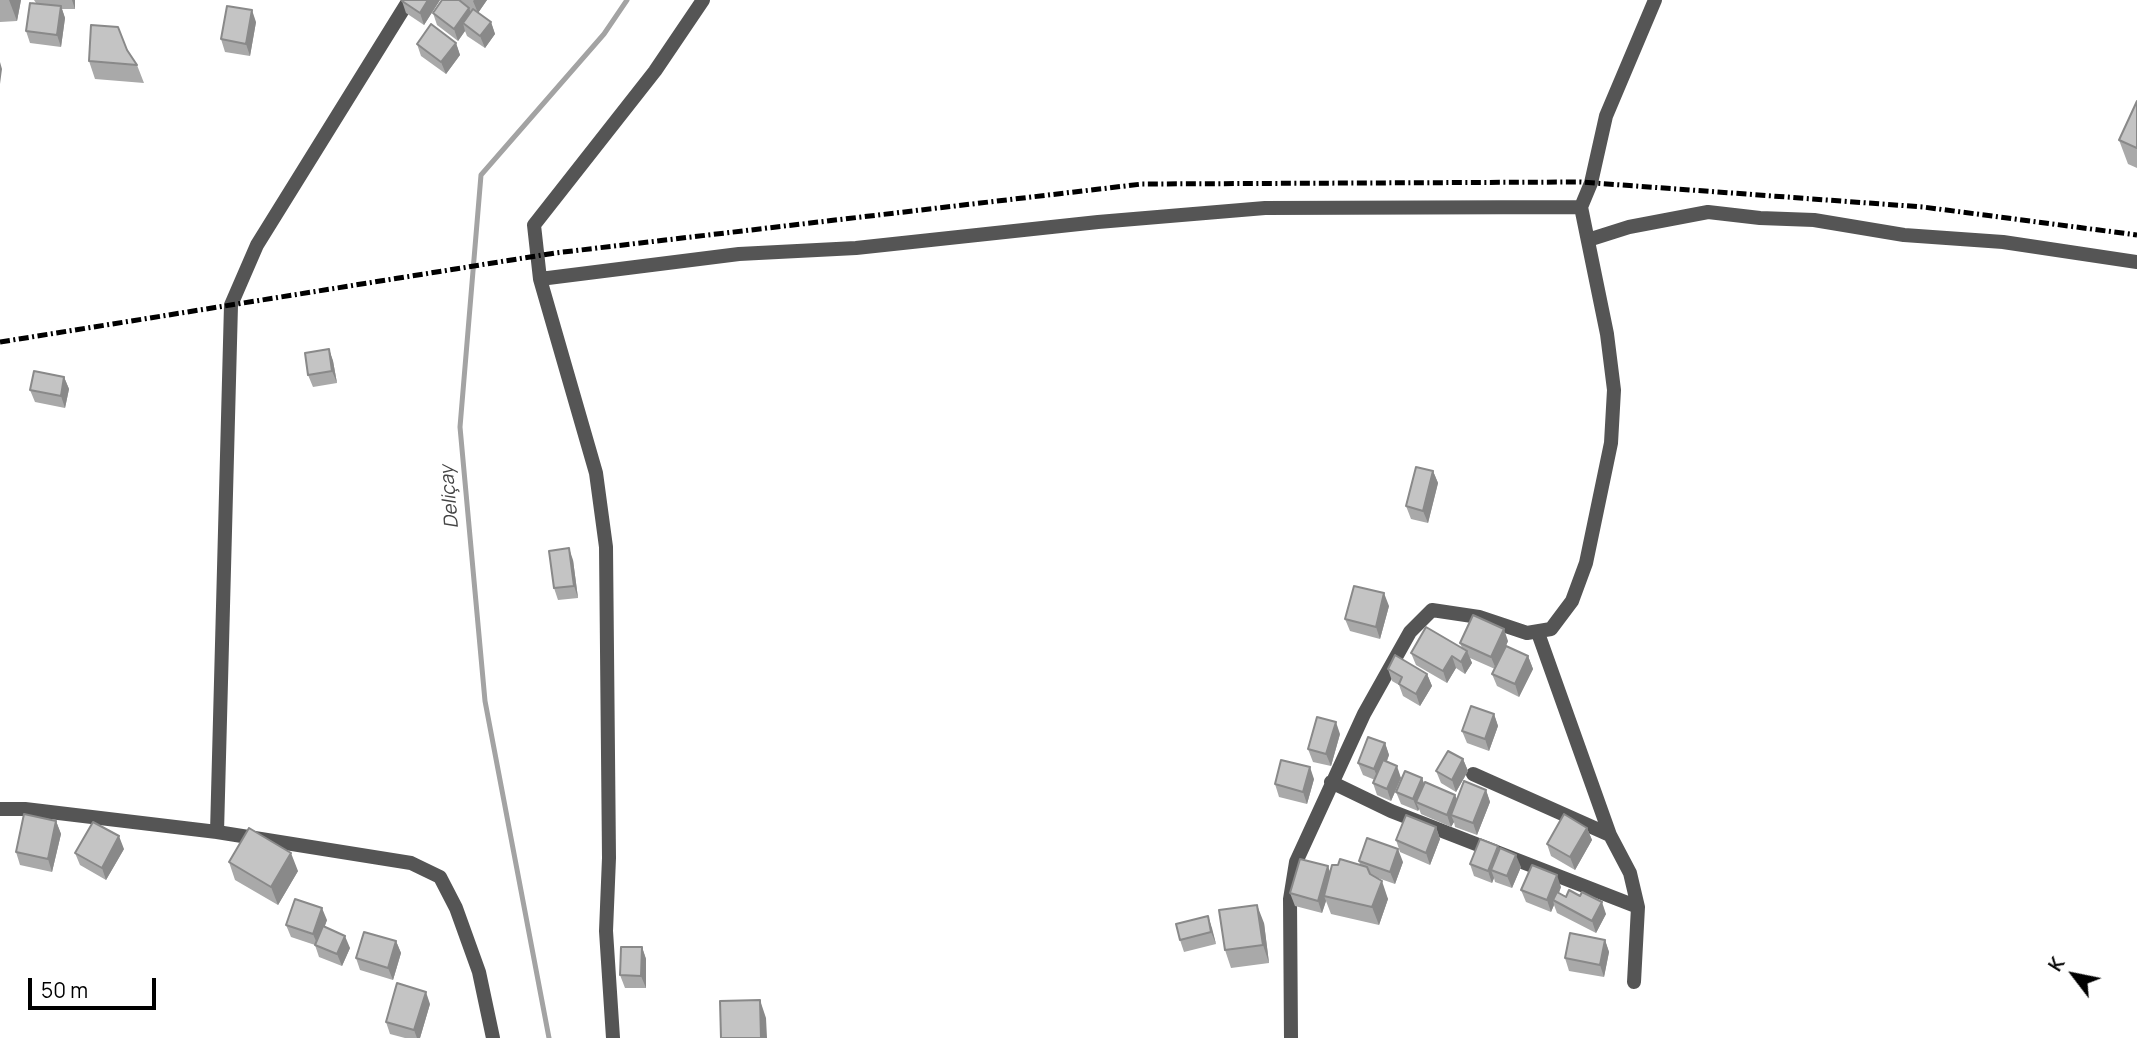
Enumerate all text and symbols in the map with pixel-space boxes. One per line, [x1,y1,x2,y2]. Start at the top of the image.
water label: Deliçay [436,465,464,529]
north arrow [2039,940,2109,1010]
text: K [2042,952,2070,976]
scale bar [32,964,159,1008]
text: 50 m [41,976,88,1004]

